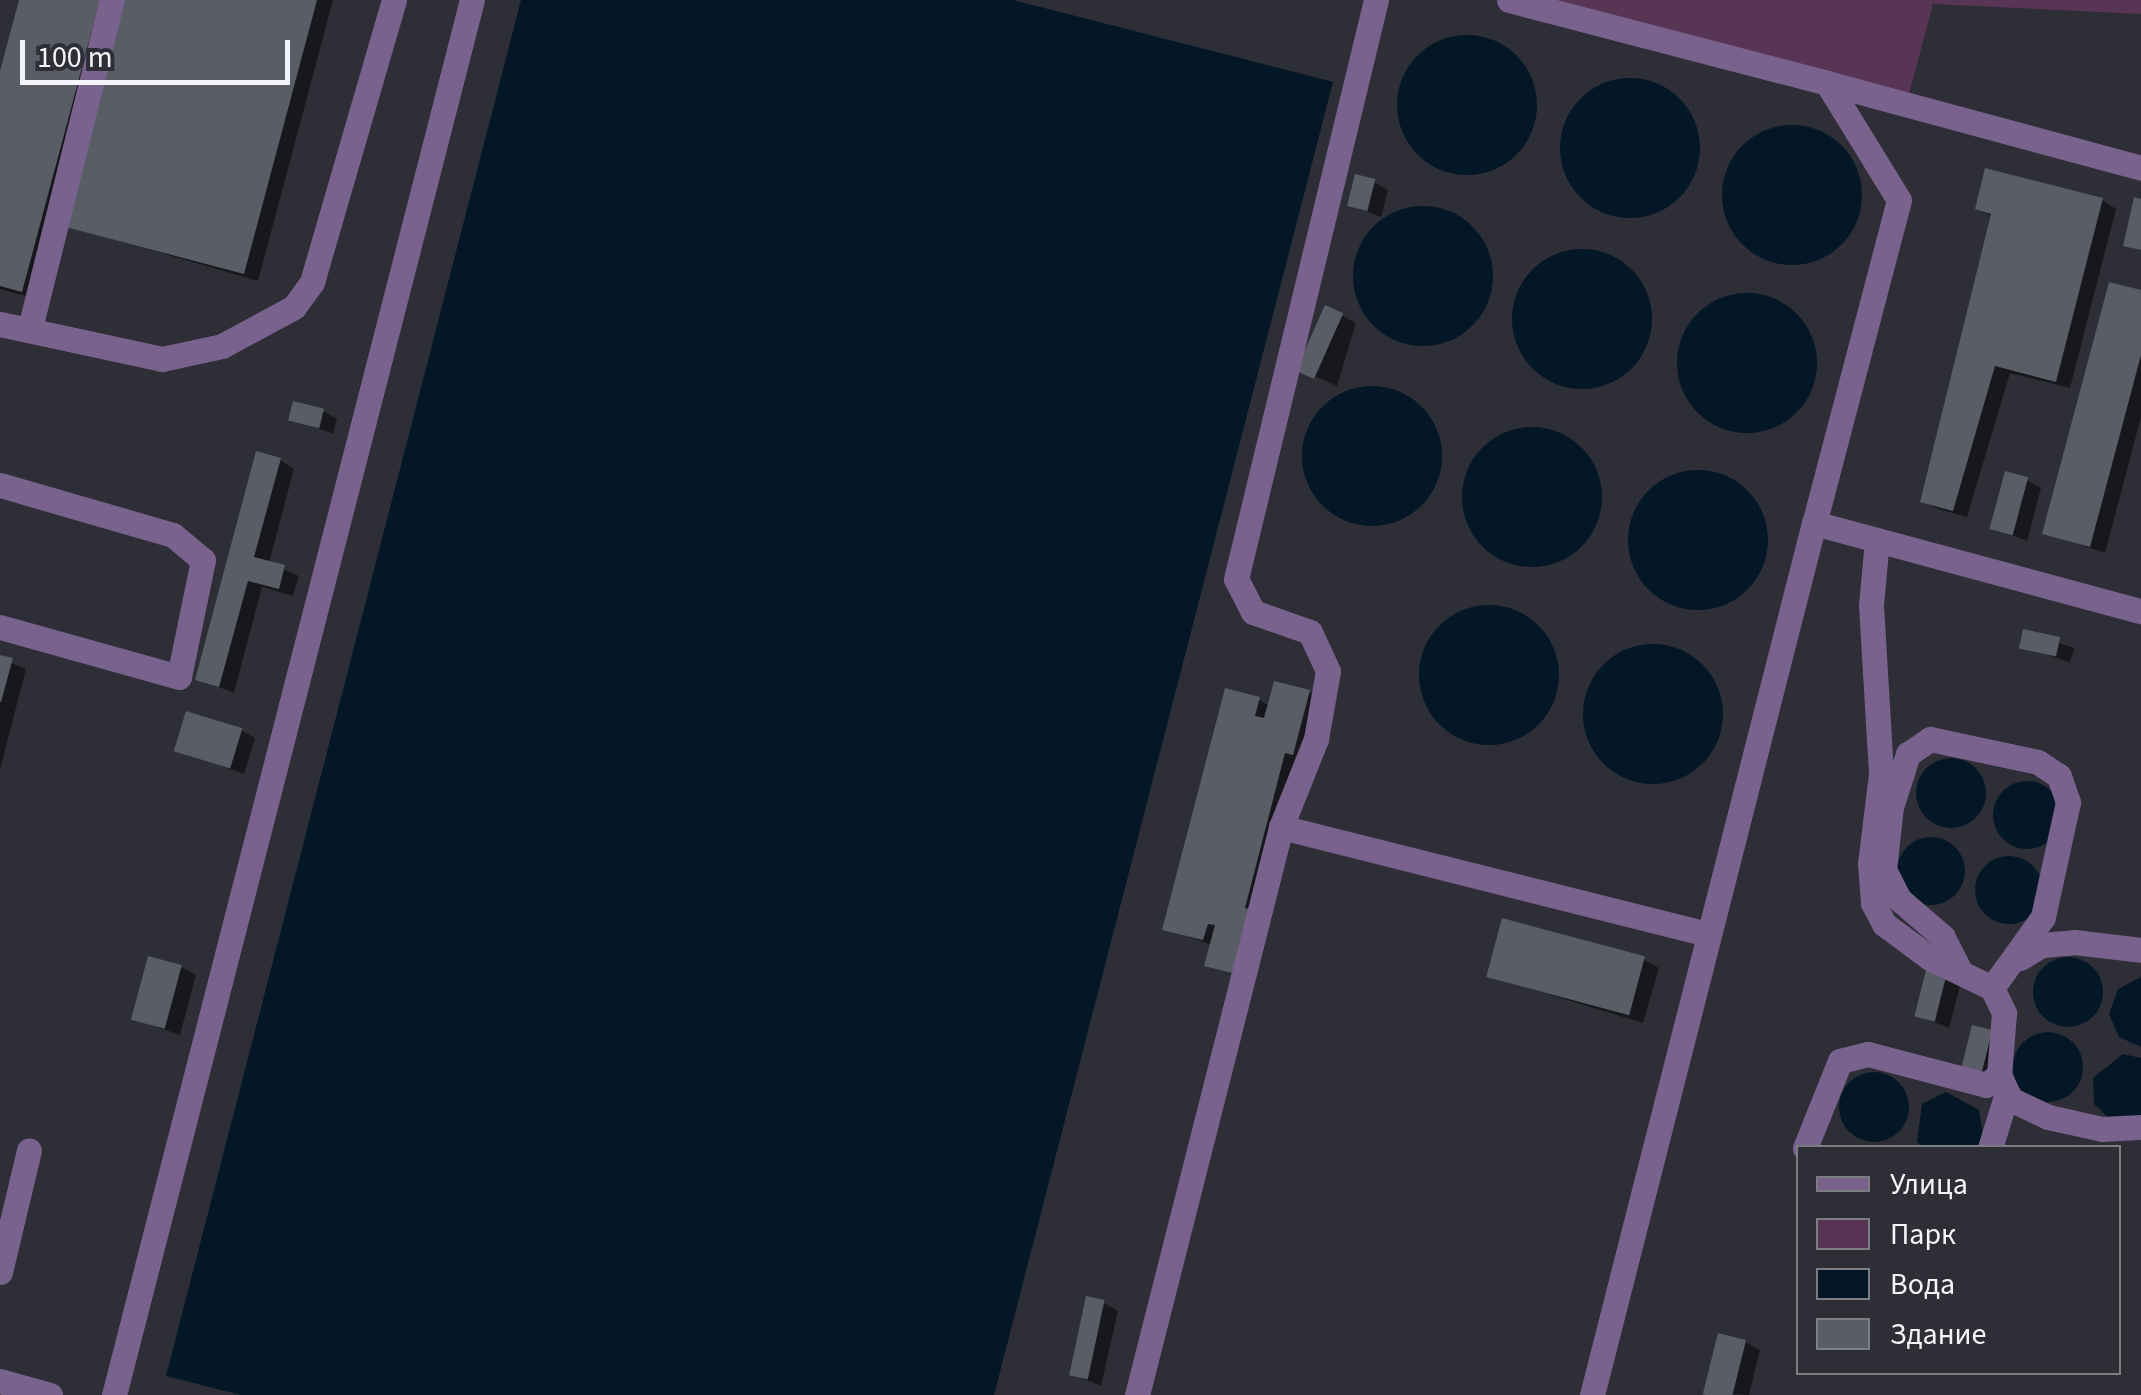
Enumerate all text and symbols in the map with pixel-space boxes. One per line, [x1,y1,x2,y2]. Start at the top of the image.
scale bar [25,20,295,82]
text: 100 m [37,36,113,79]
legend [1796,1145,2121,1375]
text: Улица [1890,1163,1968,1206]
text: Парк [1890,1213,1956,1256]
text: Вода [1890,1263,1955,1306]
text: Здание [1890,1313,1986,1356]

